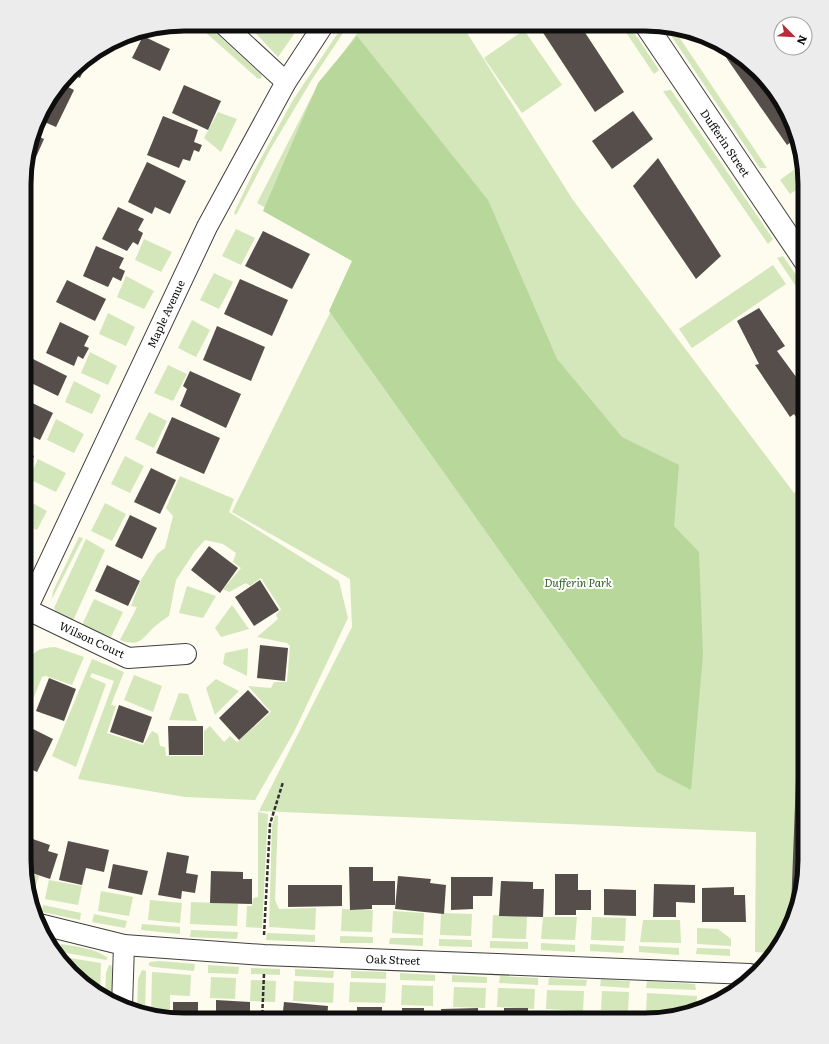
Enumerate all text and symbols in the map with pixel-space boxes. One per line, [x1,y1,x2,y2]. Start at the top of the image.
north arrow [773,16,813,56]
text: N [794,33,812,48]
street label: Dufferin Street [697,105,755,180]
street label: Maple Avenue [142,277,188,350]
park label: Dufferin Park [544,574,612,590]
street label: Wilson Court [57,617,128,662]
street label: Oak Street [365,950,421,968]

